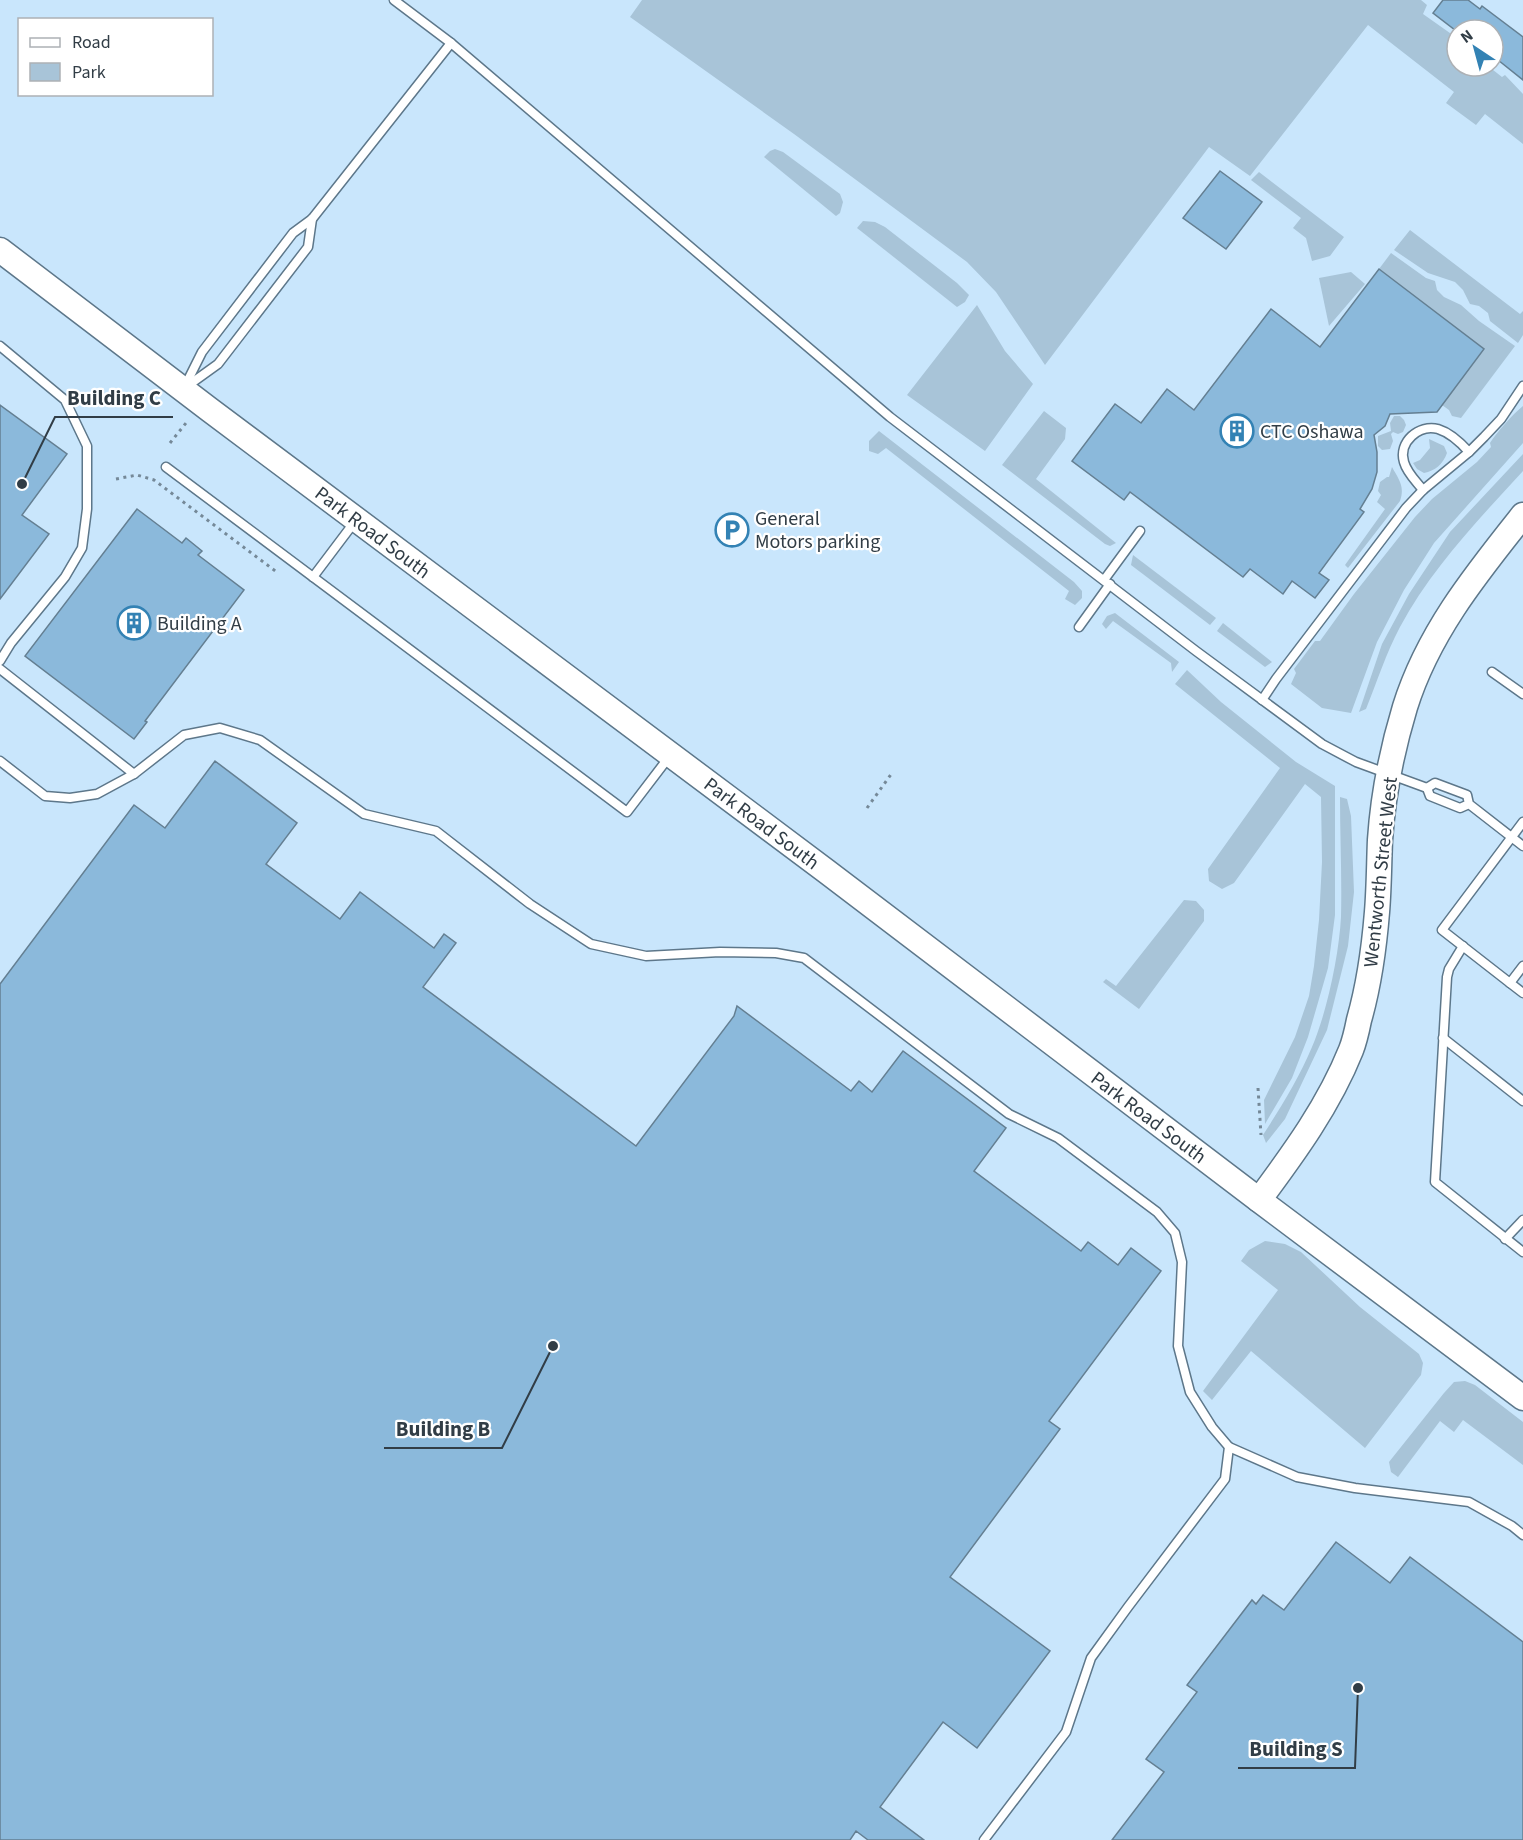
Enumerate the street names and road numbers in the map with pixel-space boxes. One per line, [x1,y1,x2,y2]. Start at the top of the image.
street label: Park Road South [309,480,436,586]
street label: Park Road South [698,771,825,877]
street label: Wentworth Street West [1357,775,1405,969]
street label: Park Road South [1085,1065,1212,1171]

